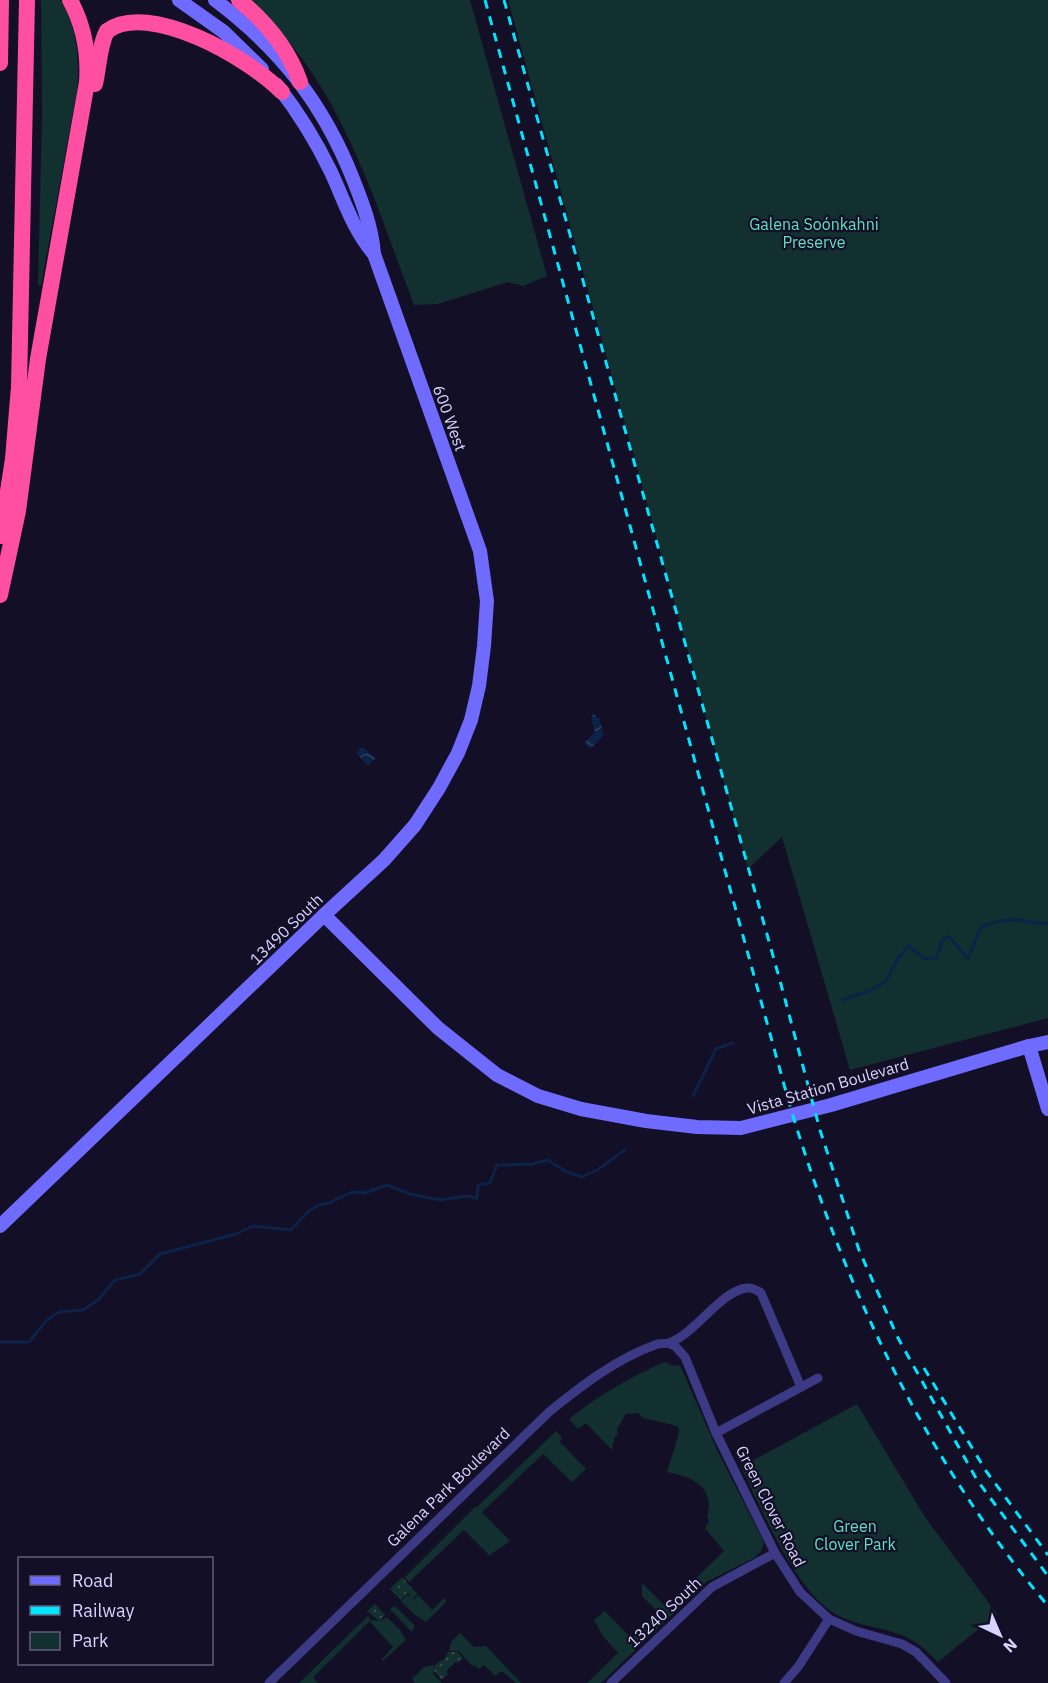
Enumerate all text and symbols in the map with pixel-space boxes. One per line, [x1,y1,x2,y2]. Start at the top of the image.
park label: Galena Soónkahni Preserve [749,214,879,252]
street label: 600 West [429,382,471,454]
street label: 13490 South [245,889,327,969]
street label: Vista Station Boulevard [745,1053,911,1119]
street label: Galena Park Boulevard [382,1423,514,1551]
street label: Green Clover Road [732,1442,810,1570]
park label: Green Clover Park [814,1516,896,1554]
legend [18,1557,213,1665]
text: Road [72,1569,113,1592]
street label: 13240 South [623,1573,705,1651]
text: Railway [72,1599,134,1622]
north arrow [970,1605,1030,1665]
text: Park [72,1629,109,1652]
text: N [999,1635,1022,1657]

